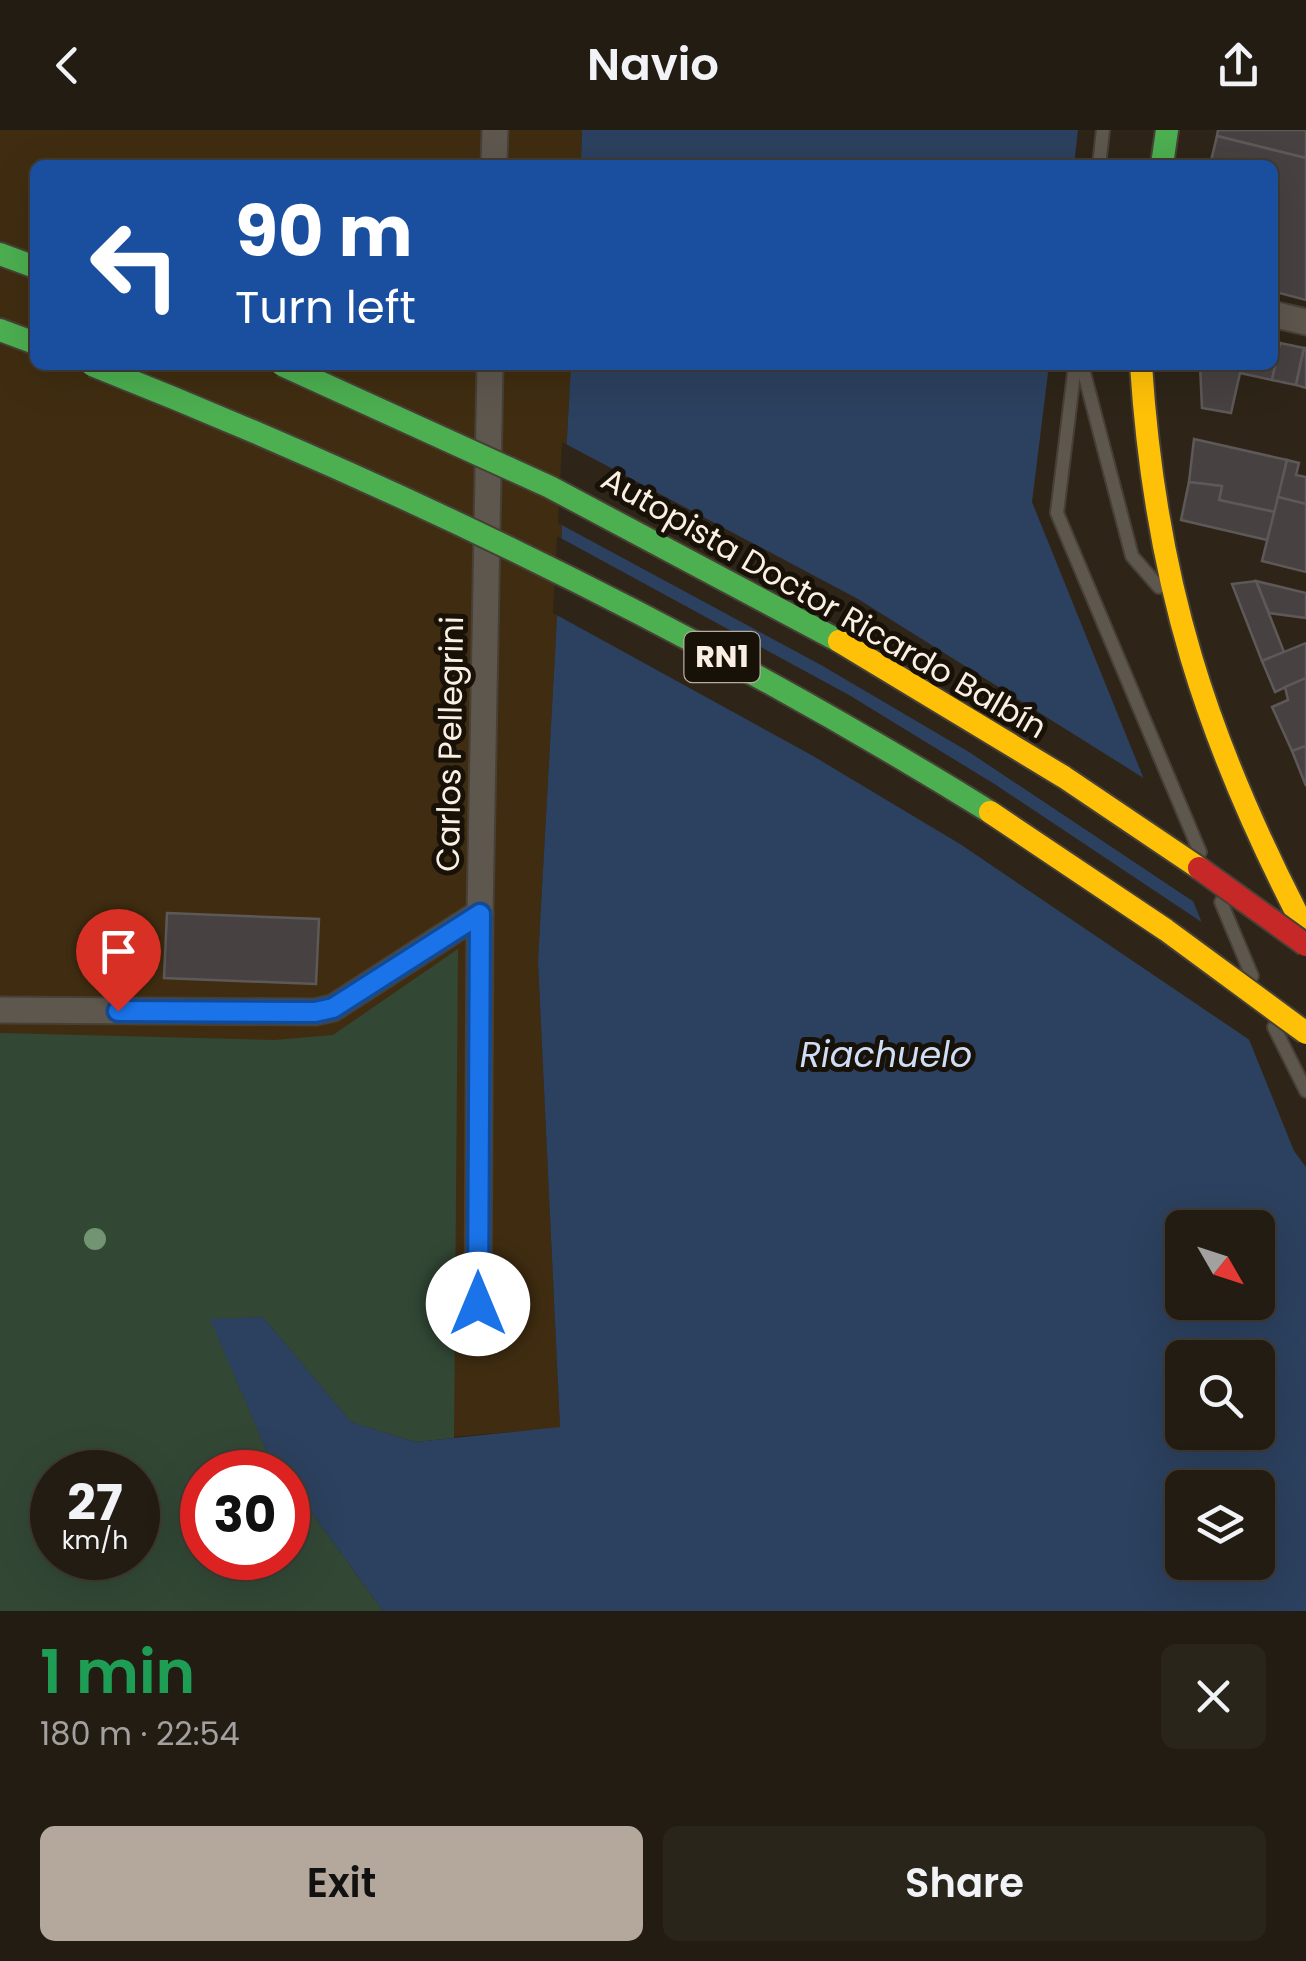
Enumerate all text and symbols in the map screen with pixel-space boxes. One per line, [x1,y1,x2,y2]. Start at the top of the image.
text: Navio [587,33,719,96]
icon: back [40,38,95,93]
icon: share [1211,38,1266,93]
text: 90 m [235,182,413,281]
icon: left [70,200,200,330]
text: Turn left [235,276,416,339]
street label: Autopista Doctor Ricardo Balbín [593,456,1055,749]
street label: Carlos Pellegrini [425,616,474,872]
road number: RN1 [684,632,760,682]
pin [76,909,161,1012]
icon: arrive [91,924,146,979]
water label: Riachuelo [800,1030,972,1079]
north arrow [1165,1210,1275,1320]
map controls [1165,1210,1275,1580]
position arrow [426,1252,530,1356]
button: search [1165,1340,1275,1450]
speed limit sign: 30 [180,1450,310,1580]
text: 27 [67,1467,123,1538]
button: layers [1165,1470,1275,1580]
text: km/h [62,1523,128,1558]
text: 1 min [40,1630,195,1714]
button: close [1161,1644,1266,1749]
text: 180 m · 22:54 [40,1711,240,1756]
button: Exit [40,1826,643,1941]
button: Share [663,1826,1266,1941]

